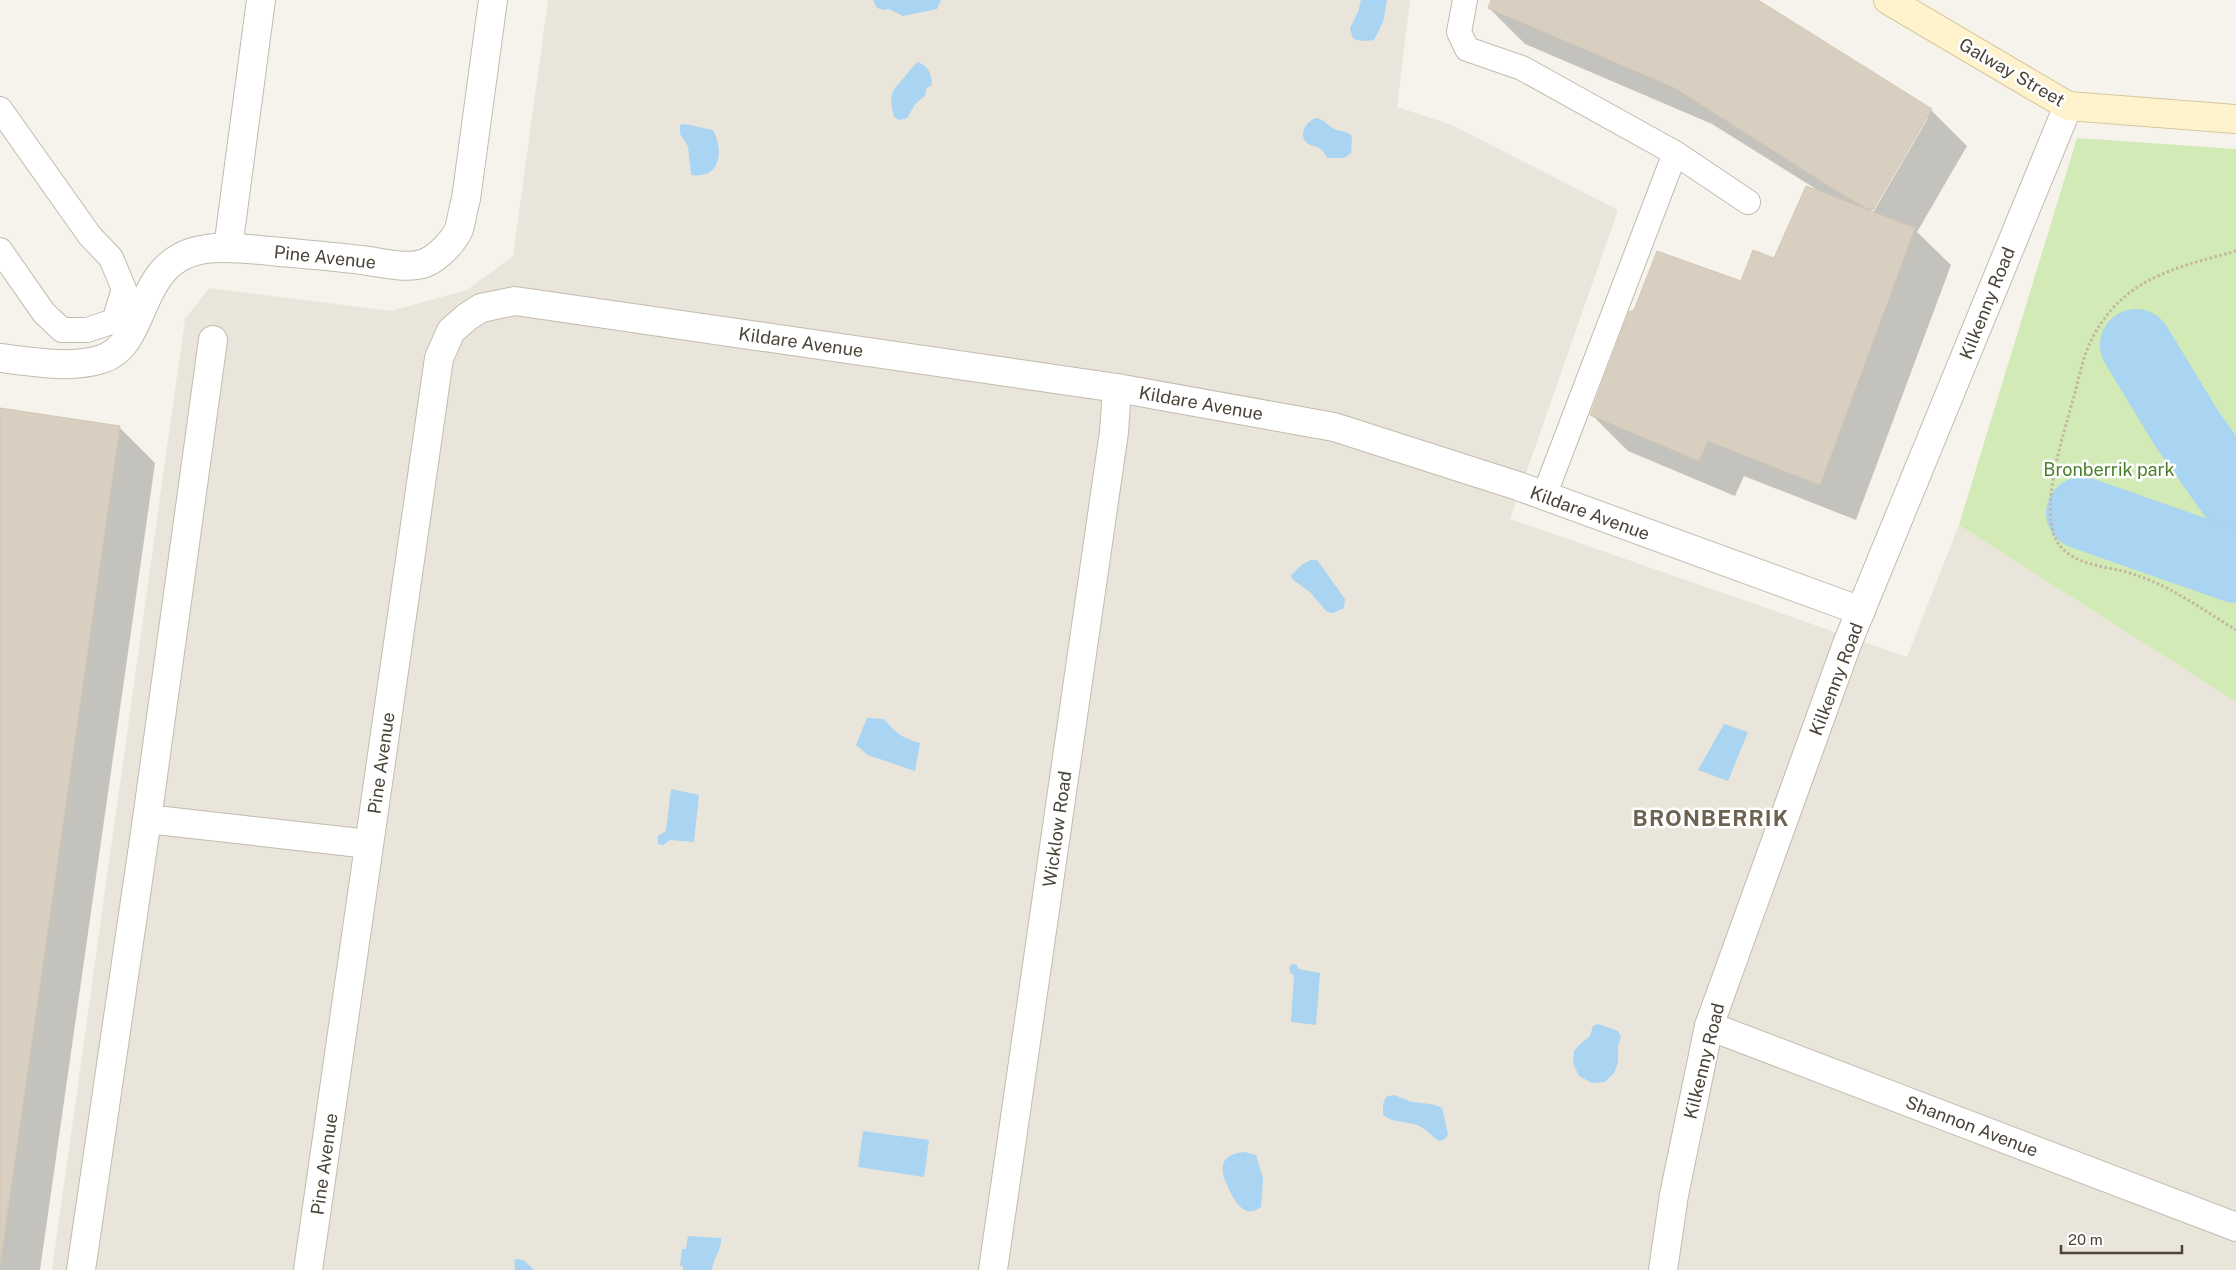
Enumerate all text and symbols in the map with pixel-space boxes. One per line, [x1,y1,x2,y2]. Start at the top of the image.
street label: Galway Street [1956,33,2068,111]
street label: Pine Avenue [273,241,377,273]
street label: Kilkenny Road [1955,244,2019,362]
street label: Kildare Avenue [737,323,865,361]
street label: Kildare Avenue [1137,382,1265,424]
park label: Bronberrik park [2043,459,2175,480]
street label: Kildare Avenue [1527,482,1653,544]
street label: Kilkenny Road [1805,620,1867,738]
street label: Pine Avenue [363,711,399,815]
street label: Wicklow Road [1038,769,1076,889]
district label: BRONBERRIK [1633,805,1789,831]
street label: Kilkenny Road [1679,1001,1729,1121]
street label: Shannon Avenue [1903,1091,2041,1161]
street label: Pine Avenue [306,1112,342,1216]
scale bar [2061,1222,2182,1254]
text: 20 m [2068,1231,2103,1248]

